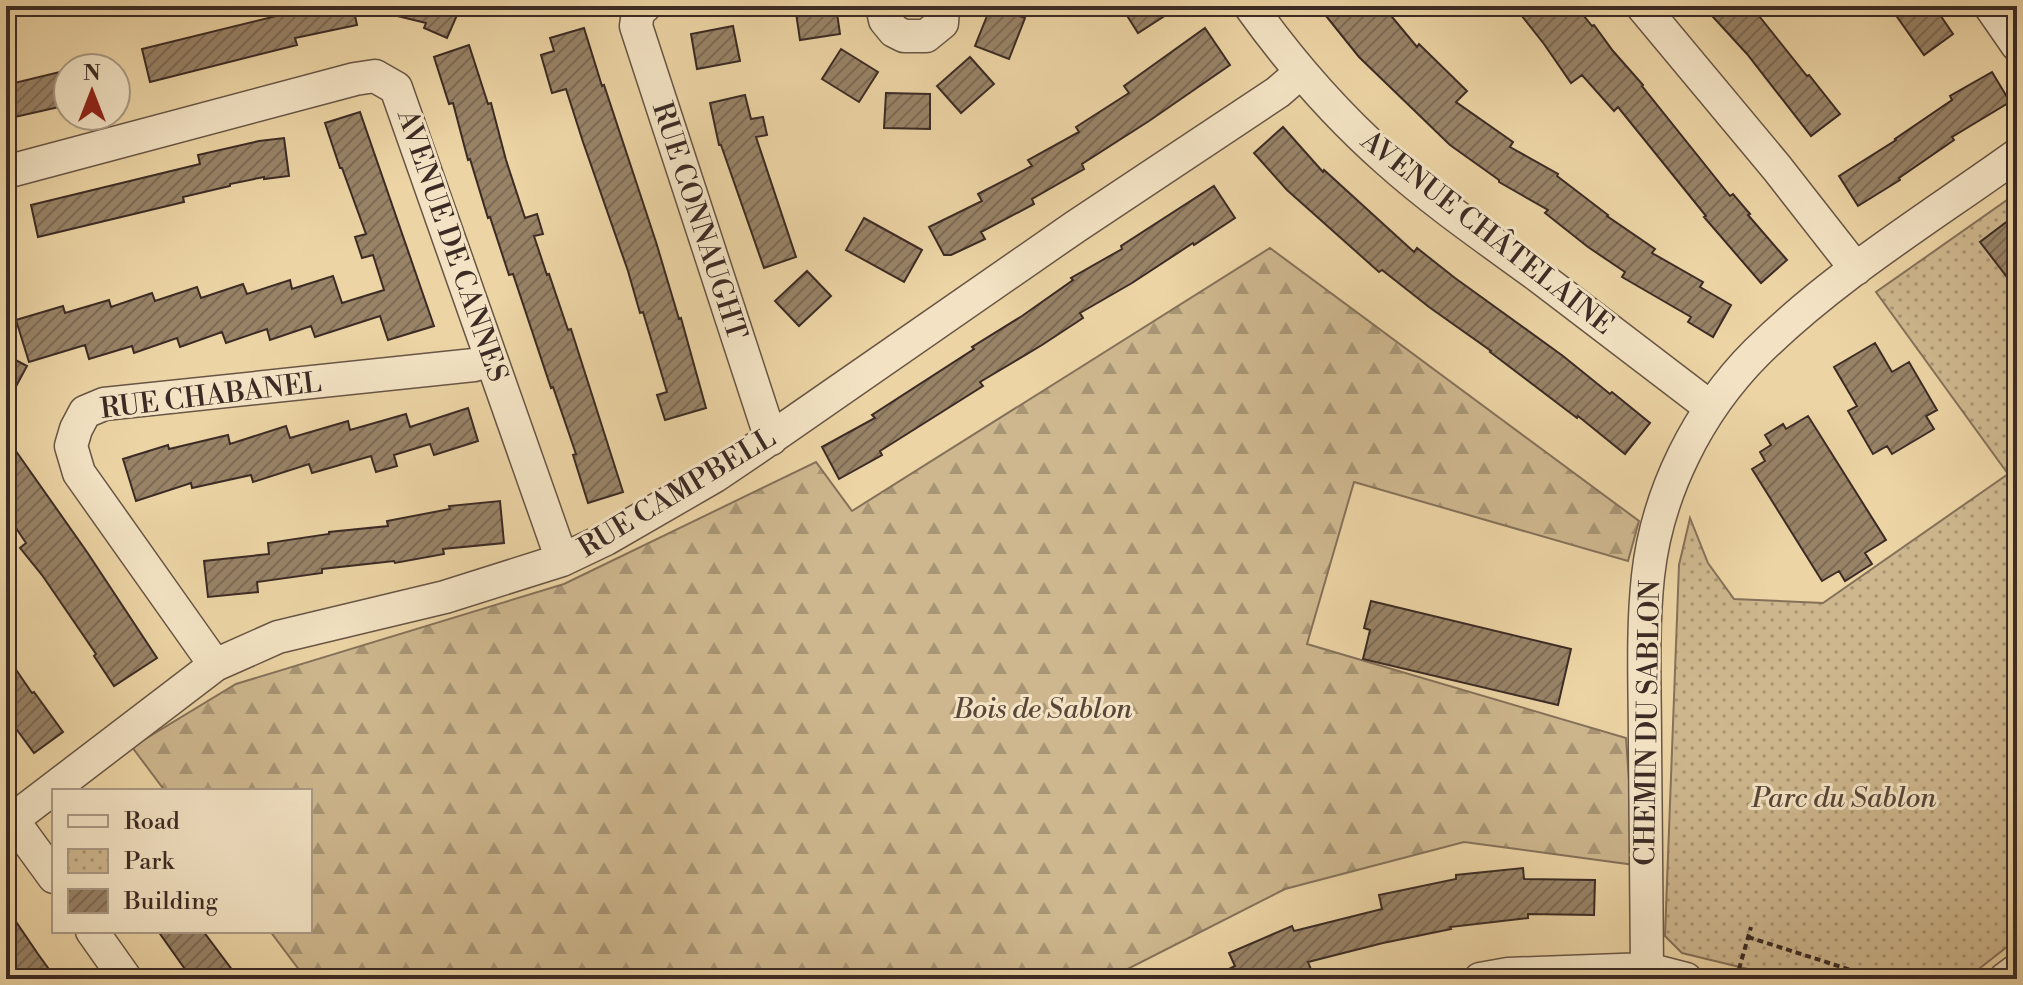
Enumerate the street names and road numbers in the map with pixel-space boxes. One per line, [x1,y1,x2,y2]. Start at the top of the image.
street label: RUE CONNAUGHT [644,98,754,344]
street label: AVENUE DE CANNES [389,104,515,387]
street label: AVENUE CHÂTELAINE [1353,121,1622,343]
street label: RUE CHABANEL [98,365,324,427]
street label: RUE CAMPBELL [572,420,782,566]
street label: CHEMIN DU SABLON [1628,580,1668,866]

